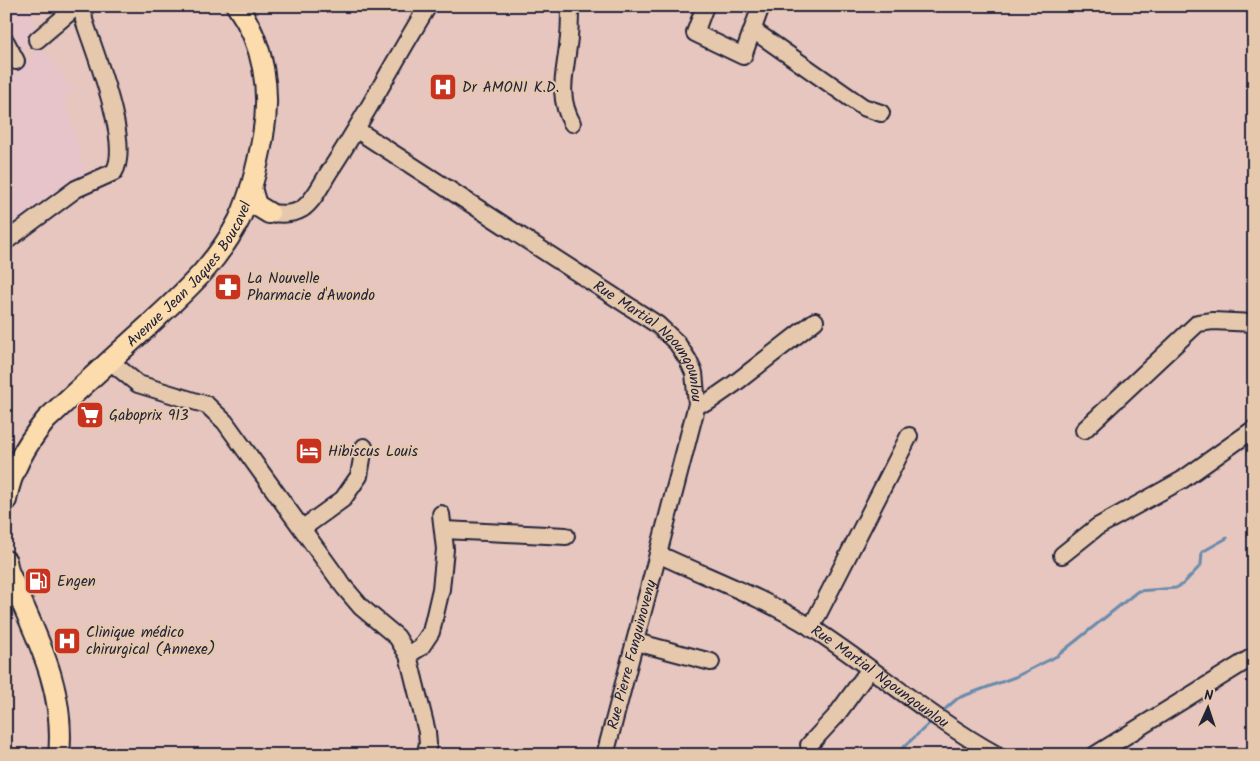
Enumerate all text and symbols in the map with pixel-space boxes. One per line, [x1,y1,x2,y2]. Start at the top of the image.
hospital icon: Dr AMONI K.D. [428,72,458,102]
place label: Dr AMONI K.D. [462,76,559,100]
street label: Avenue Jean Jaques Boucavel [121,198,259,353]
place label: La Nouvelle Pharmacie d'Awondo [247,267,375,308]
pharmacy icon: La Nouvelle Pharmacie d'Awondo [213,272,243,302]
street label: Rue Martial Ngoungounlou [588,275,708,403]
supermarket icon: Gaboprix 913 [75,400,105,430]
place label: Gaboprix 913 [109,404,189,428]
hotel icon: Hibiscus Louis [294,436,324,466]
place label: Hibiscus Louis [328,440,419,464]
fuel station icon: Engen [23,566,53,596]
place label: Engen [57,570,96,594]
street label: Rue Pierre Fanguinoveny [601,576,664,732]
street label: Rue Martial Ngoungounlou [806,619,953,735]
place label: Clinique médico chirurgical (Annexe) [86,621,215,662]
hospital icon: Clinique médico chirurgical (Annexe) [52,626,82,656]
north arrow [1182,684,1232,734]
text: N [1204,685,1214,707]

